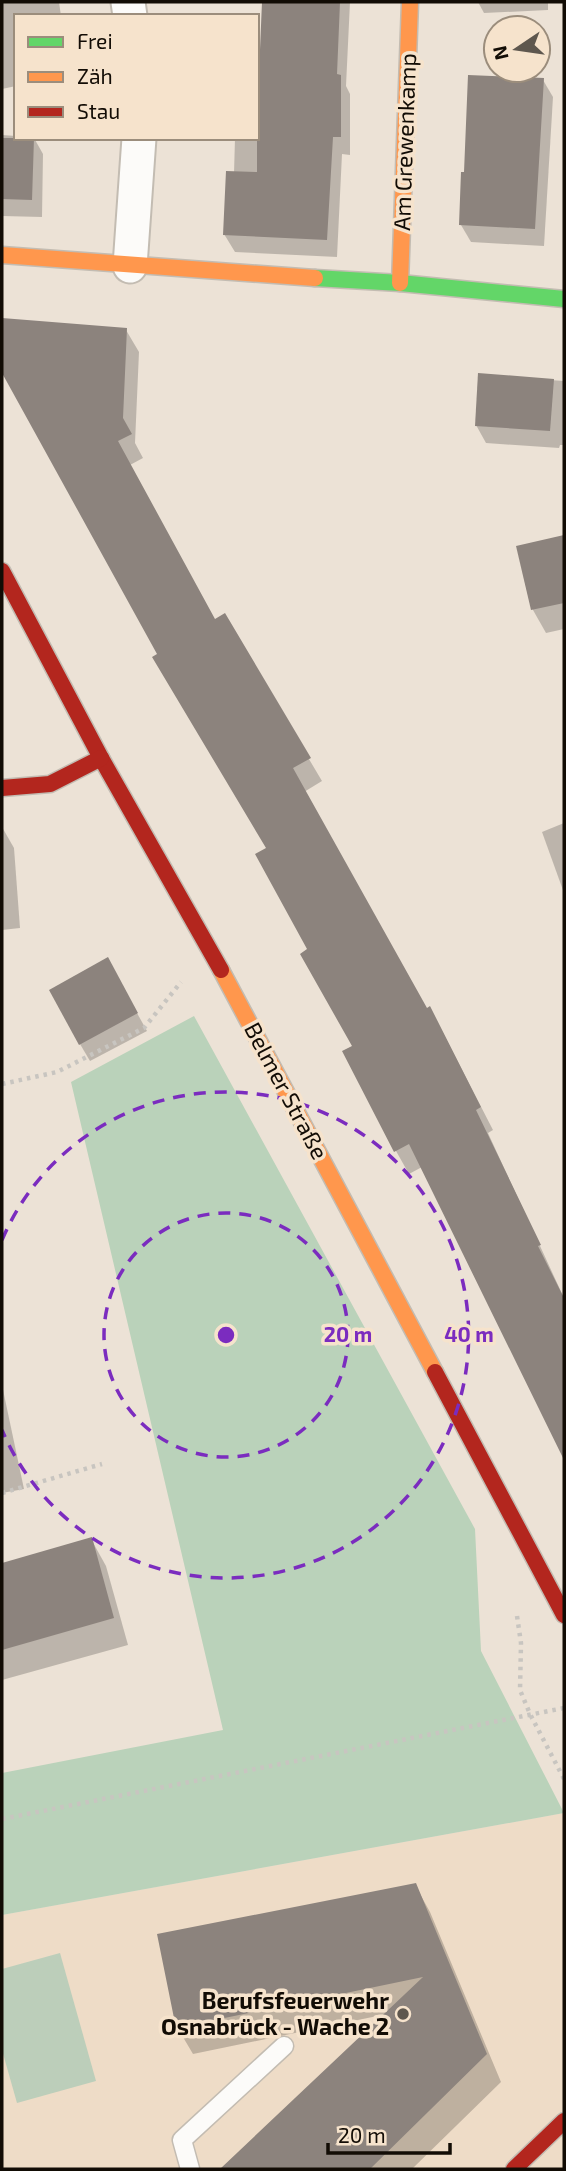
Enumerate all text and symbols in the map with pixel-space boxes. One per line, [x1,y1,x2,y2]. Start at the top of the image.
legend [14,14,259,140]
north arrow [482,14,552,84]
text: Frei [77,28,113,53]
text: N [487,44,513,62]
street label: Am Grewenkamp [387,53,421,231]
text: Zäh [77,63,113,88]
text: Stau [77,98,120,123]
street label: Belmer Straße [239,1017,335,1164]
text: 20 m [324,1321,372,1346]
text: 40 m [444,1321,494,1346]
centre of rings [214,1323,238,1347]
place label: Berufsfeuerwehr Osnabrück - Wache 2 [161,1986,389,2040]
marker: Berufsfeuerwehr Osnabrück - Wache 2 [395,2006,411,2022]
scale bar [328,2112,450,2156]
text: 20 m [338,2122,386,2147]

